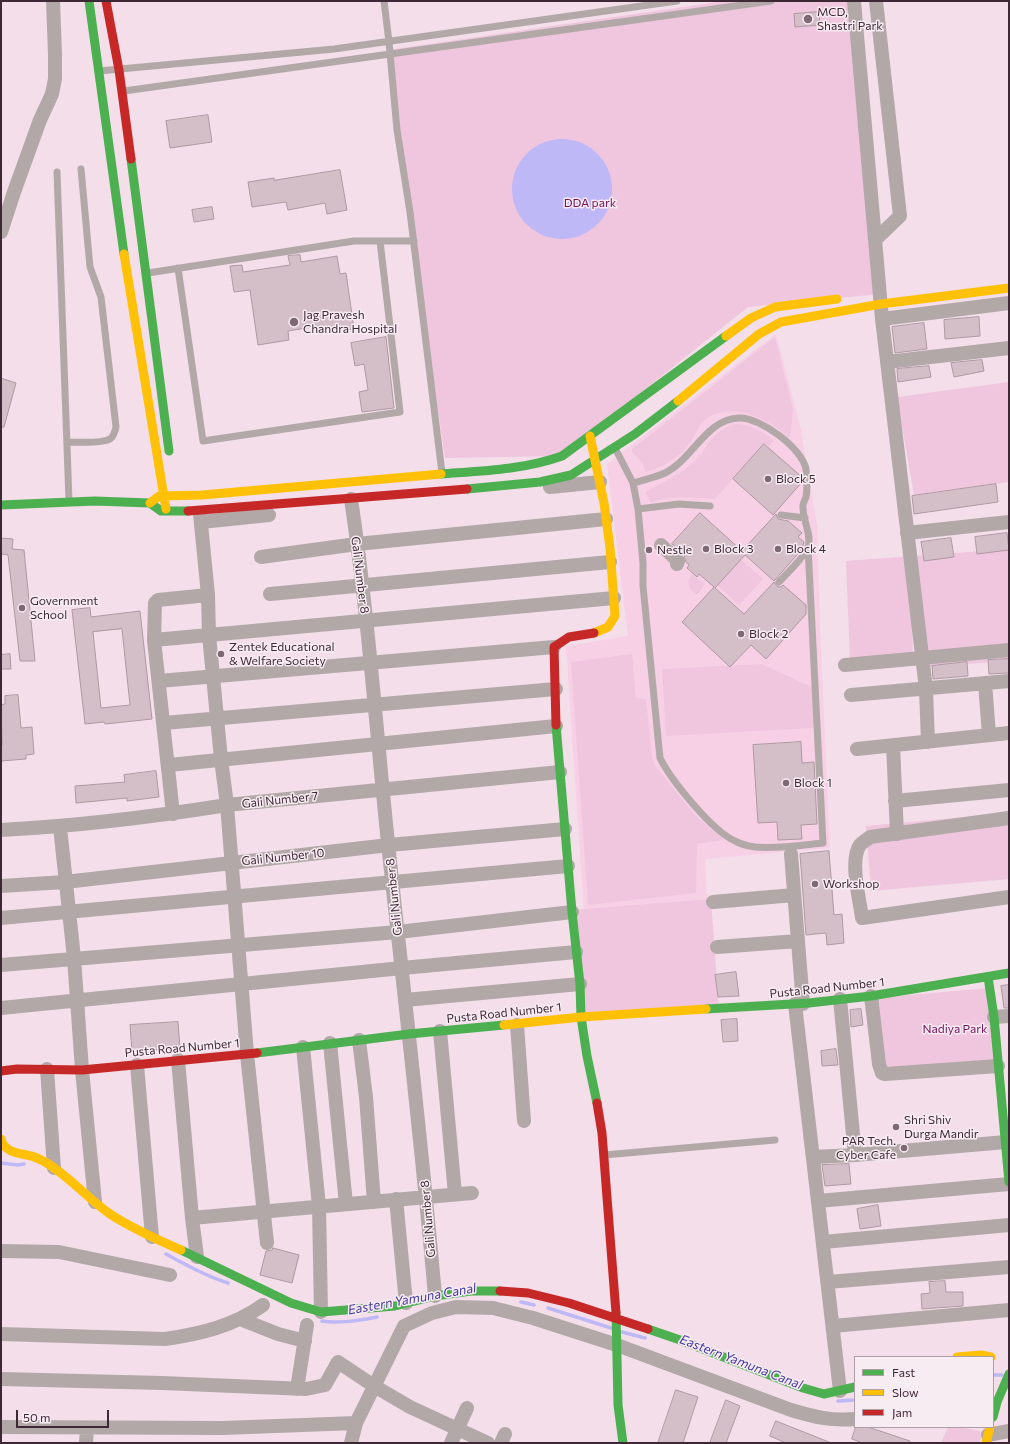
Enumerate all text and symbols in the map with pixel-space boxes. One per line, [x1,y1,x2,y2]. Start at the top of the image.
place label: MCD, Shastri Park [817,5,883,33]
marker: MCD, Shastri Park [802,13,814,25]
park label: DDA park [564,196,616,210]
place label: Jag Pravesh Chandra Hospital [303,308,397,336]
marker: Jag Pravesh Chandra Hospital [288,316,300,328]
place label: Block 5 [776,472,816,486]
marker: Block 5 [763,474,773,484]
street label: Gali Number 8 [348,536,372,614]
place label: Block 3 [714,542,754,556]
place label: Block 4 [786,542,826,556]
place label: Nestle [657,543,692,557]
marker: Block 3 [701,544,711,554]
marker: Block 4 [773,544,783,554]
marker: Nestle [644,545,654,555]
place label: Government School [30,594,98,622]
marker: Government School [17,603,27,613]
place label: Block 2 [749,627,788,641]
marker: Block 2 [736,629,746,639]
place label: Zentek Educational & Welfare Society [229,640,335,668]
marker: Zentek Educational & Welfare Society [216,649,226,659]
place label: Block 1 [794,776,832,790]
marker: Block 1 [781,778,791,788]
street label: Gali Number 7 [241,789,319,811]
street label: Gali Number 10 [241,845,325,869]
street label: Gali Number 8 [383,858,405,936]
place label: Workshop [823,877,879,891]
marker: Workshop [810,879,820,889]
street label: Pusta Road Number 1 [769,975,885,1001]
street label: Pusta Road Number 1 [446,1000,562,1026]
park label: Nadiya Park [922,1022,988,1036]
street label: Pusta Road Number 1 [124,1036,240,1060]
place label: Shri Shiv Durga Mandir [904,1113,979,1141]
marker: Shri Shiv Durga Mandir [891,1122,901,1132]
place label: PAR Tech. Cyber Cafe [836,1134,896,1162]
marker: PAR Tech. Cyber Cafe [899,1143,909,1153]
street label: Gali Number 8 [417,1180,439,1258]
water label: Eastern Yamuna Canal [347,1280,477,1318]
water label: Eastern Yamuna Canal [677,1331,805,1393]
legend [854,1356,994,1428]
text: Fast [892,1365,915,1379]
text: Slow [892,1385,919,1399]
scale bar [18,1402,111,1428]
text: Jam [892,1405,912,1419]
text: 50 m [23,1410,51,1424]

